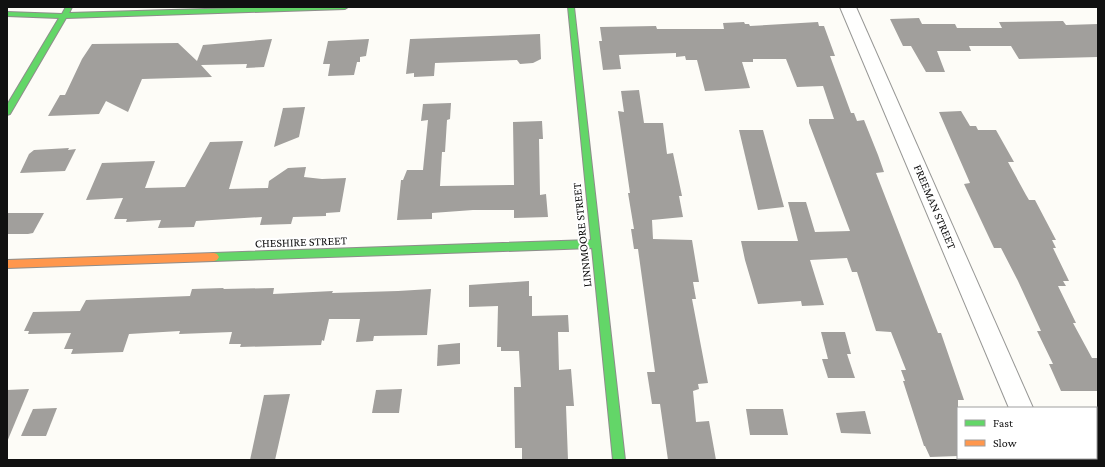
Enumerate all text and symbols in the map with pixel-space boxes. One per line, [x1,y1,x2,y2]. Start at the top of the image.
street label: FREEMAN STREET [911,162,959,252]
street label: LINNMOORE STREET [569,182,594,288]
street label: CHESHIRE STREET [255,233,348,251]
legend [957,407,1097,459]
text: Fast [993,416,1014,430]
text: Slow [993,436,1017,450]

